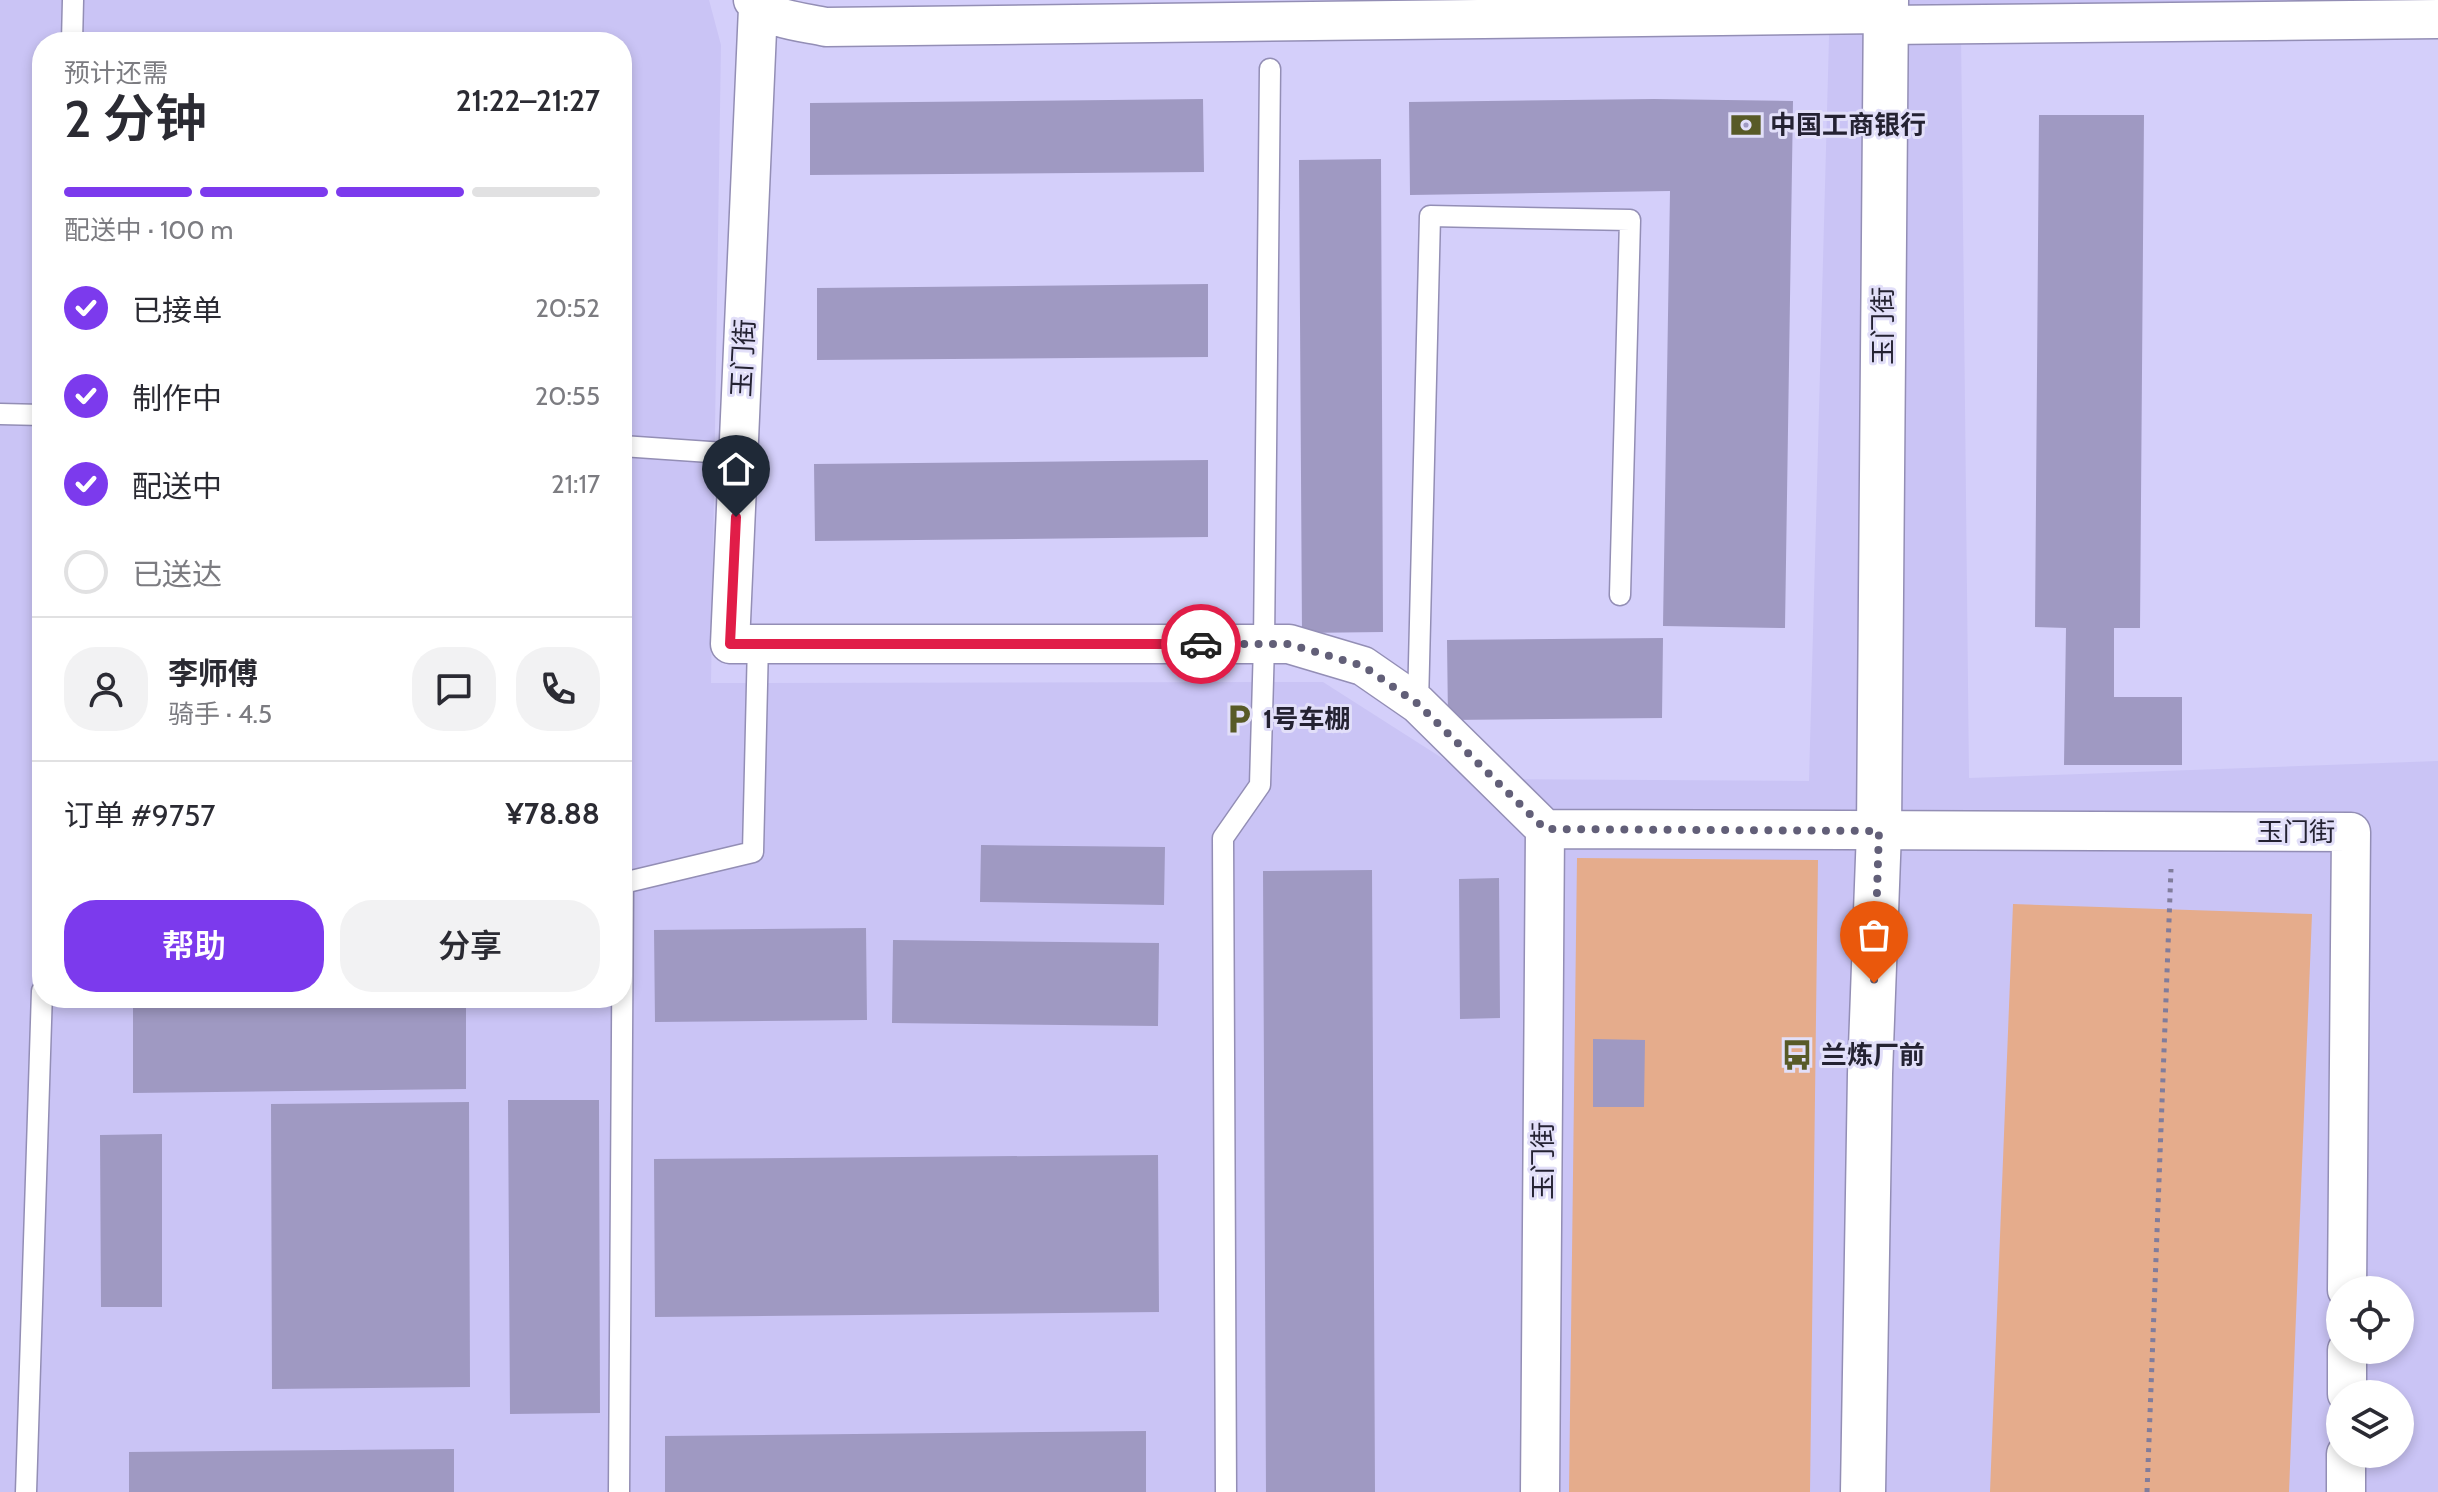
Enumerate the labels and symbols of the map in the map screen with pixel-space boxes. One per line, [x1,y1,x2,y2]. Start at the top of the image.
bank icon: 中国工商银行 [1729,108,1763,142]
place label: 中国工商银行 [1770,109,1926,141]
street label: 玉门街 [1867,287,1899,365]
street label: 玉门街 [725,318,761,398]
pin [702,435,770,517]
courier [1161,604,1241,684]
parking icon: 1号车棚 [1222,702,1256,736]
place label: 1号车棚 [1263,703,1351,735]
street label: 玉门街 [2257,816,2335,848]
pin [1840,901,1908,983]
bus stop icon: 兰炼厂前 [1780,1038,1814,1072]
place label: 兰炼厂前 [1821,1039,1925,1071]
street label: 玉门街 [1527,1122,1559,1200]

